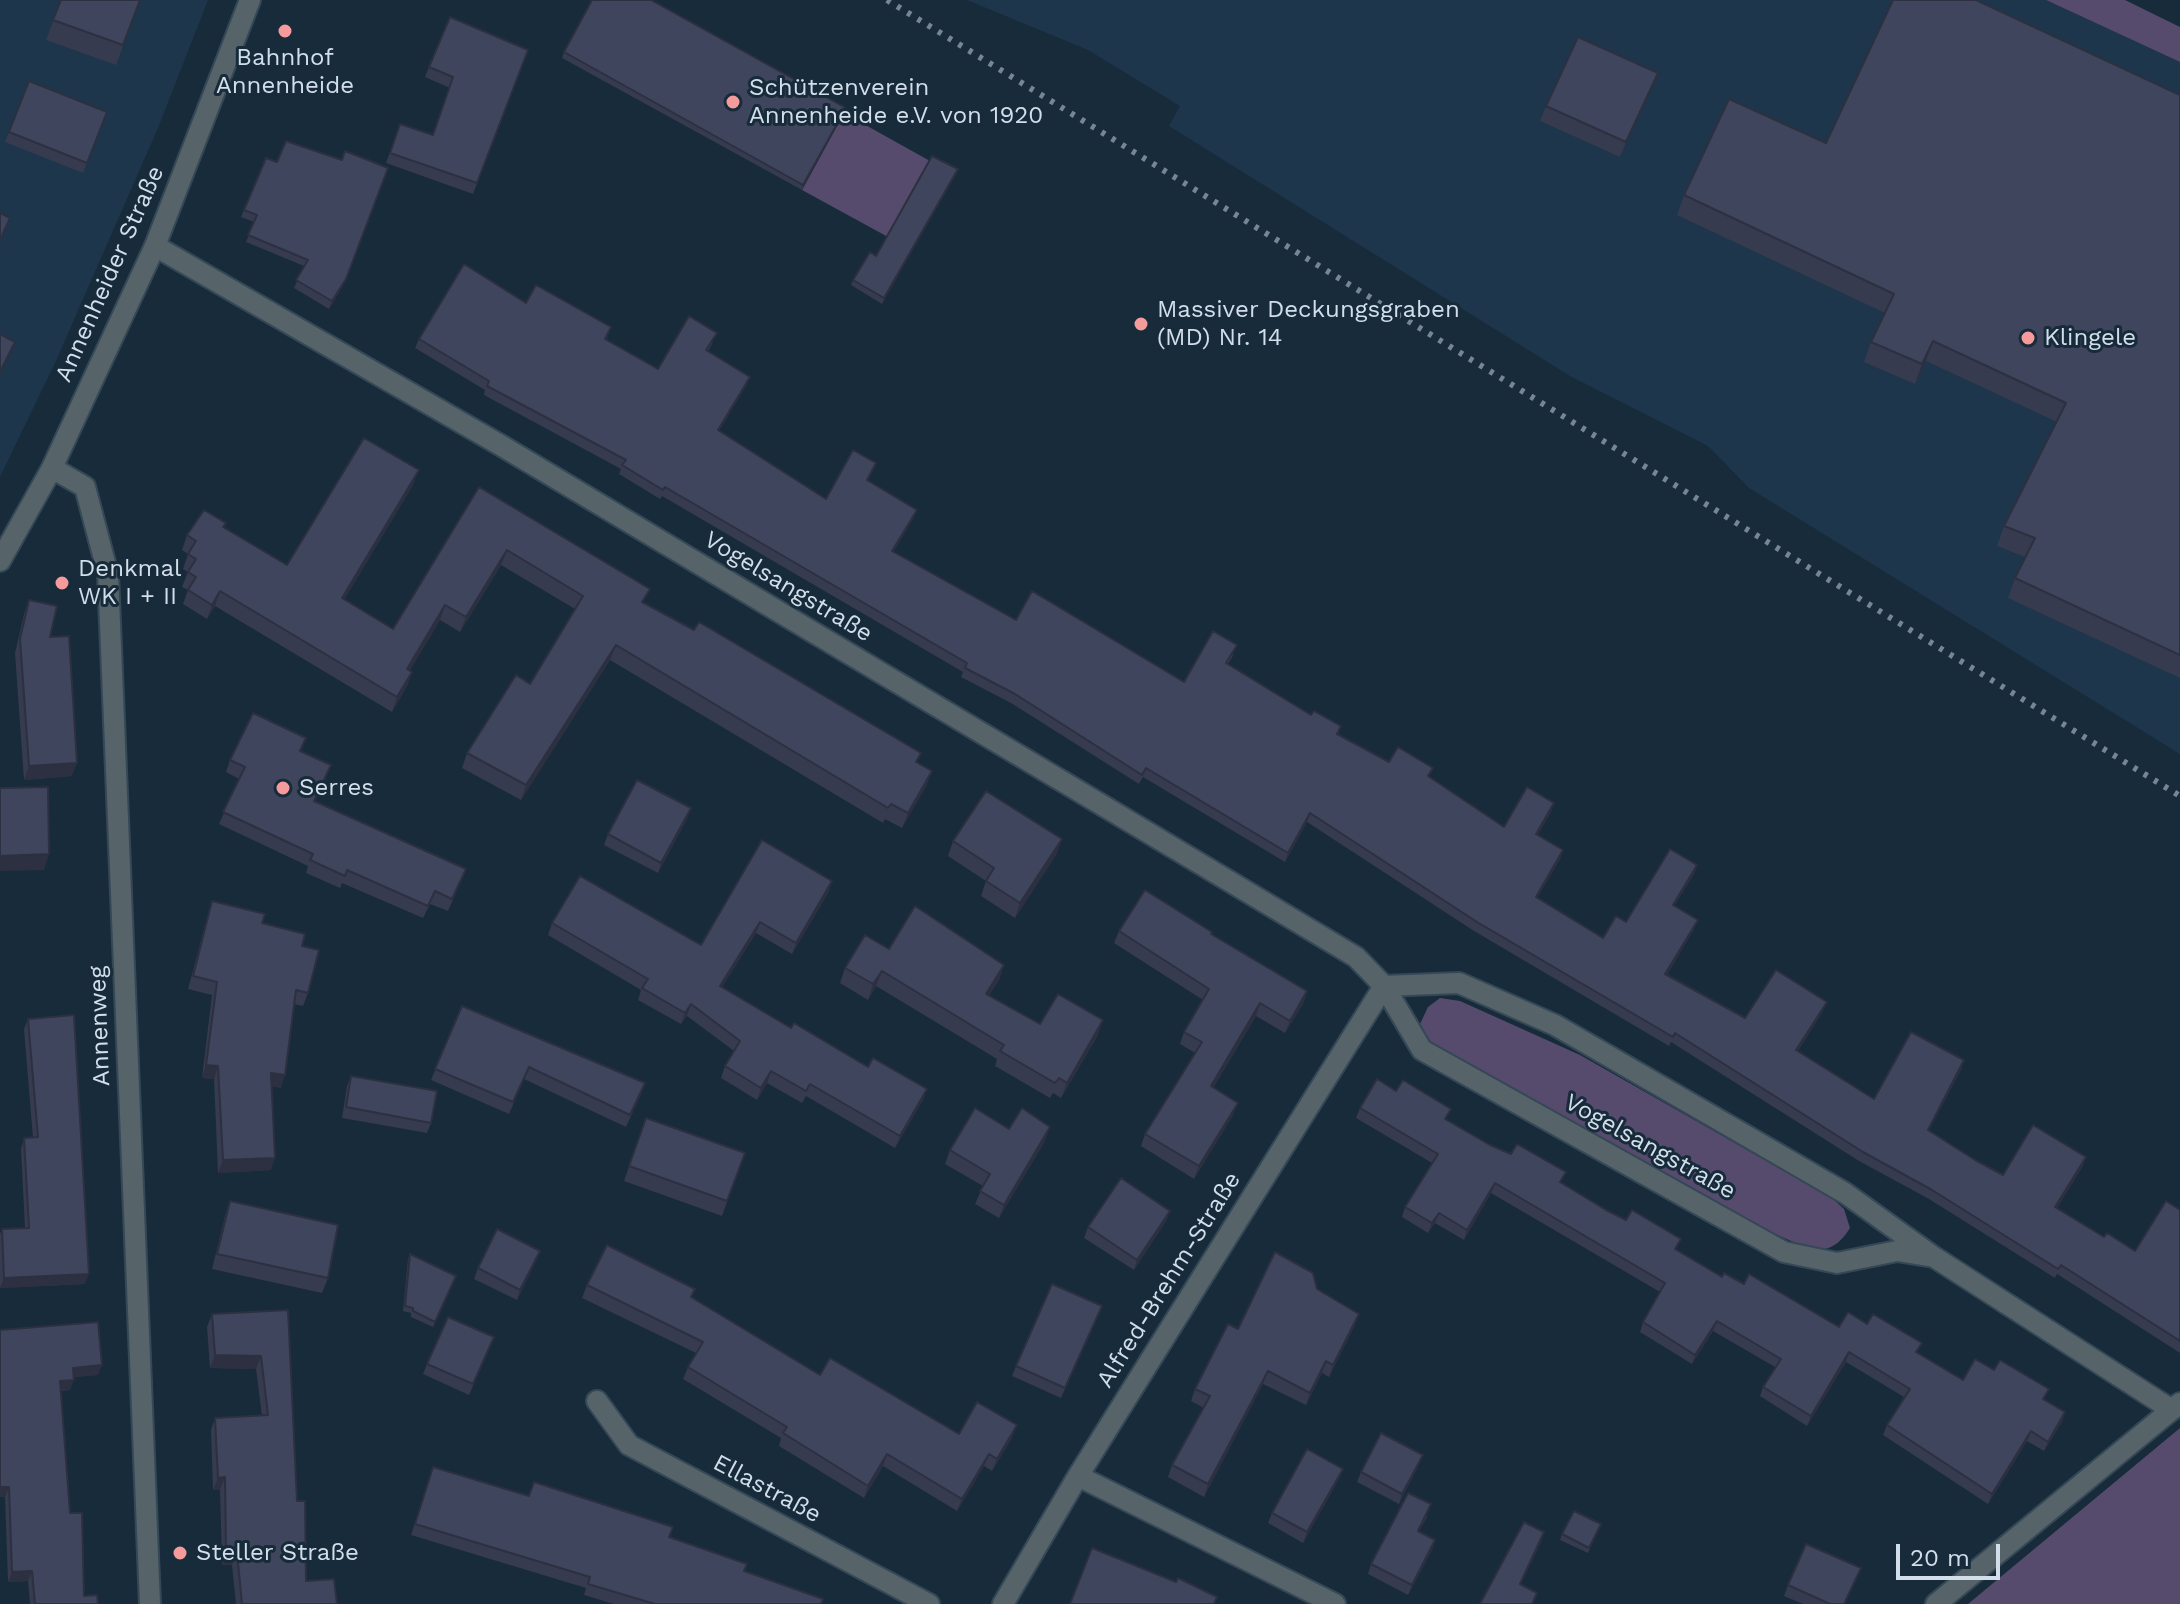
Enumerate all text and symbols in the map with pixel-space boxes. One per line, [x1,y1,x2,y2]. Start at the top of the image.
marker: Bahnhof Annenheide [276,22,294,40]
place label: Bahnhof Annenheide [216,44,354,100]
place label: Schützenverein Annenheide e.V. von 1920 [749,74,1043,130]
marker: Schützenverein Annenheide e.V. von 1920 [724,93,742,111]
street label: Annenheider Straße [49,162,171,386]
place label: Massiver Deckungsgraben (MD) Nr. 14 [1157,296,1460,352]
marker: Massiver Deckungsgraben (MD) Nr. 14 [1132,315,1150,333]
place label: Klingele [2044,324,2136,352]
marker: Klingele [2019,329,2037,347]
street label: Vogelsangstraße [699,525,877,649]
place label: Denkmal WK I + II [78,555,181,611]
marker: Denkmal WK I + II [53,574,71,592]
place label: Serres [299,774,374,802]
marker: Serres [274,779,292,797]
street label: Annenweg [84,965,116,1087]
street label: Vogelsangstraße [1559,1088,1741,1206]
street label: Alfred-Brehm-Straße [1091,1167,1247,1393]
street label: Ellastraße [708,1449,826,1529]
scale bar [1900,1528,2004,1578]
place label: Steller Straße [196,1539,359,1567]
marker: Steller Straße [171,1544,189,1562]
text: 20 m [1910,1544,1970,1572]

